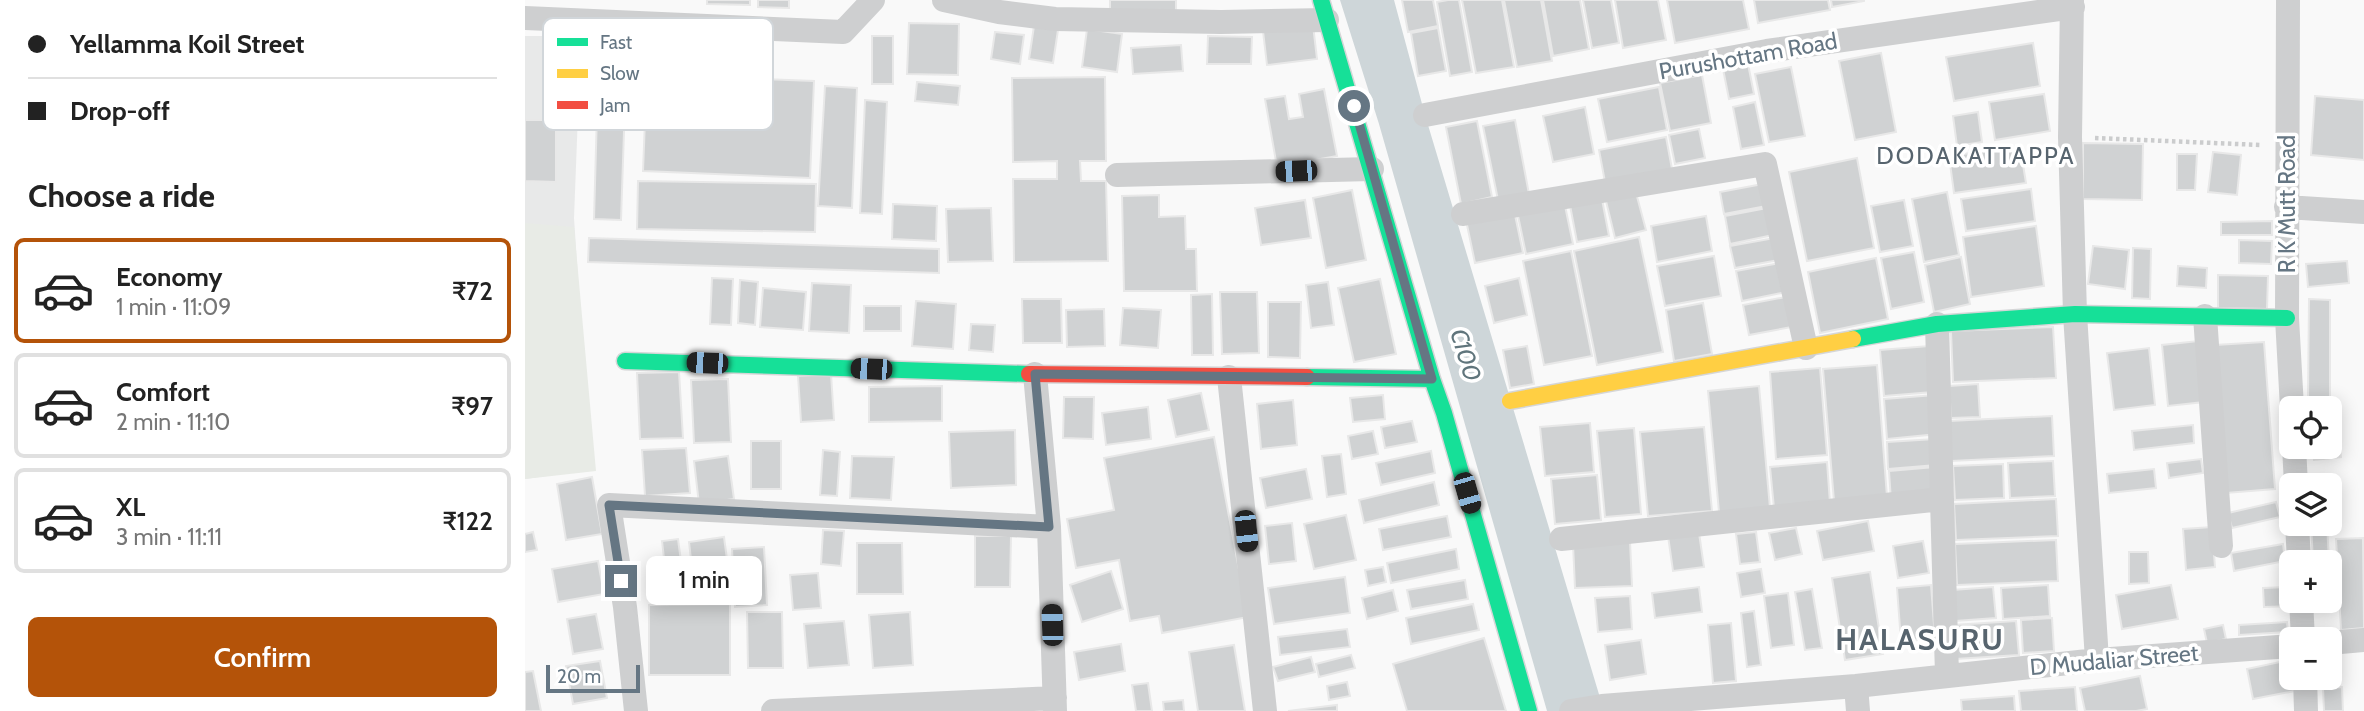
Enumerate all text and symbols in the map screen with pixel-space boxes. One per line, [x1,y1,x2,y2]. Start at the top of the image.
legend [543,18,773,130]
street label: Purushottam Road [1657,27,1839,85]
text: Yellamma Koil Street [70,28,305,60]
text: Fast [600,31,633,54]
text: Slow [600,62,640,85]
route start [1338,90,1370,122]
text: Jam [599,94,630,117]
text: Drop-off [70,95,170,127]
street label: R K Mutt Road [2273,135,2301,273]
district label: DODAKATTAPPA [1876,141,2076,170]
car [1275,160,1318,182]
text: Choose a ride [28,176,215,215]
icon: car [32,259,95,322]
text: Economy [116,261,222,293]
text: ₹72 [452,275,493,307]
text: 1 min · 11:09 [116,293,231,321]
water label: C100 [1444,325,1488,385]
car [686,352,729,374]
car [850,358,893,380]
icon: car [32,374,95,437]
text: Comfort [116,376,210,408]
text: ₹97 [451,390,493,422]
map controls [2279,396,2342,690]
button: locate [2279,396,2342,459]
text: 2 min · 11:10 [116,408,230,436]
car [1452,470,1483,516]
button: layers [2279,473,2342,536]
icon: car [32,489,95,552]
text: XL [116,491,145,523]
text: ₹122 [442,505,493,537]
car [1234,509,1259,553]
text: 3 min · 11:11 [116,523,222,551]
button: + [2279,550,2342,613]
callout: 1 min [645,556,761,606]
route end [605,565,637,597]
text: 1 min [678,566,730,594]
car [1041,604,1064,646]
button: Confirm [28,617,497,697]
district label: HALASURU [1835,621,2005,658]
button: − [2279,627,2342,690]
street label: D Mudaliar Street [2029,639,2200,681]
scale bar [546,662,641,694]
text: 20 m [557,665,601,688]

